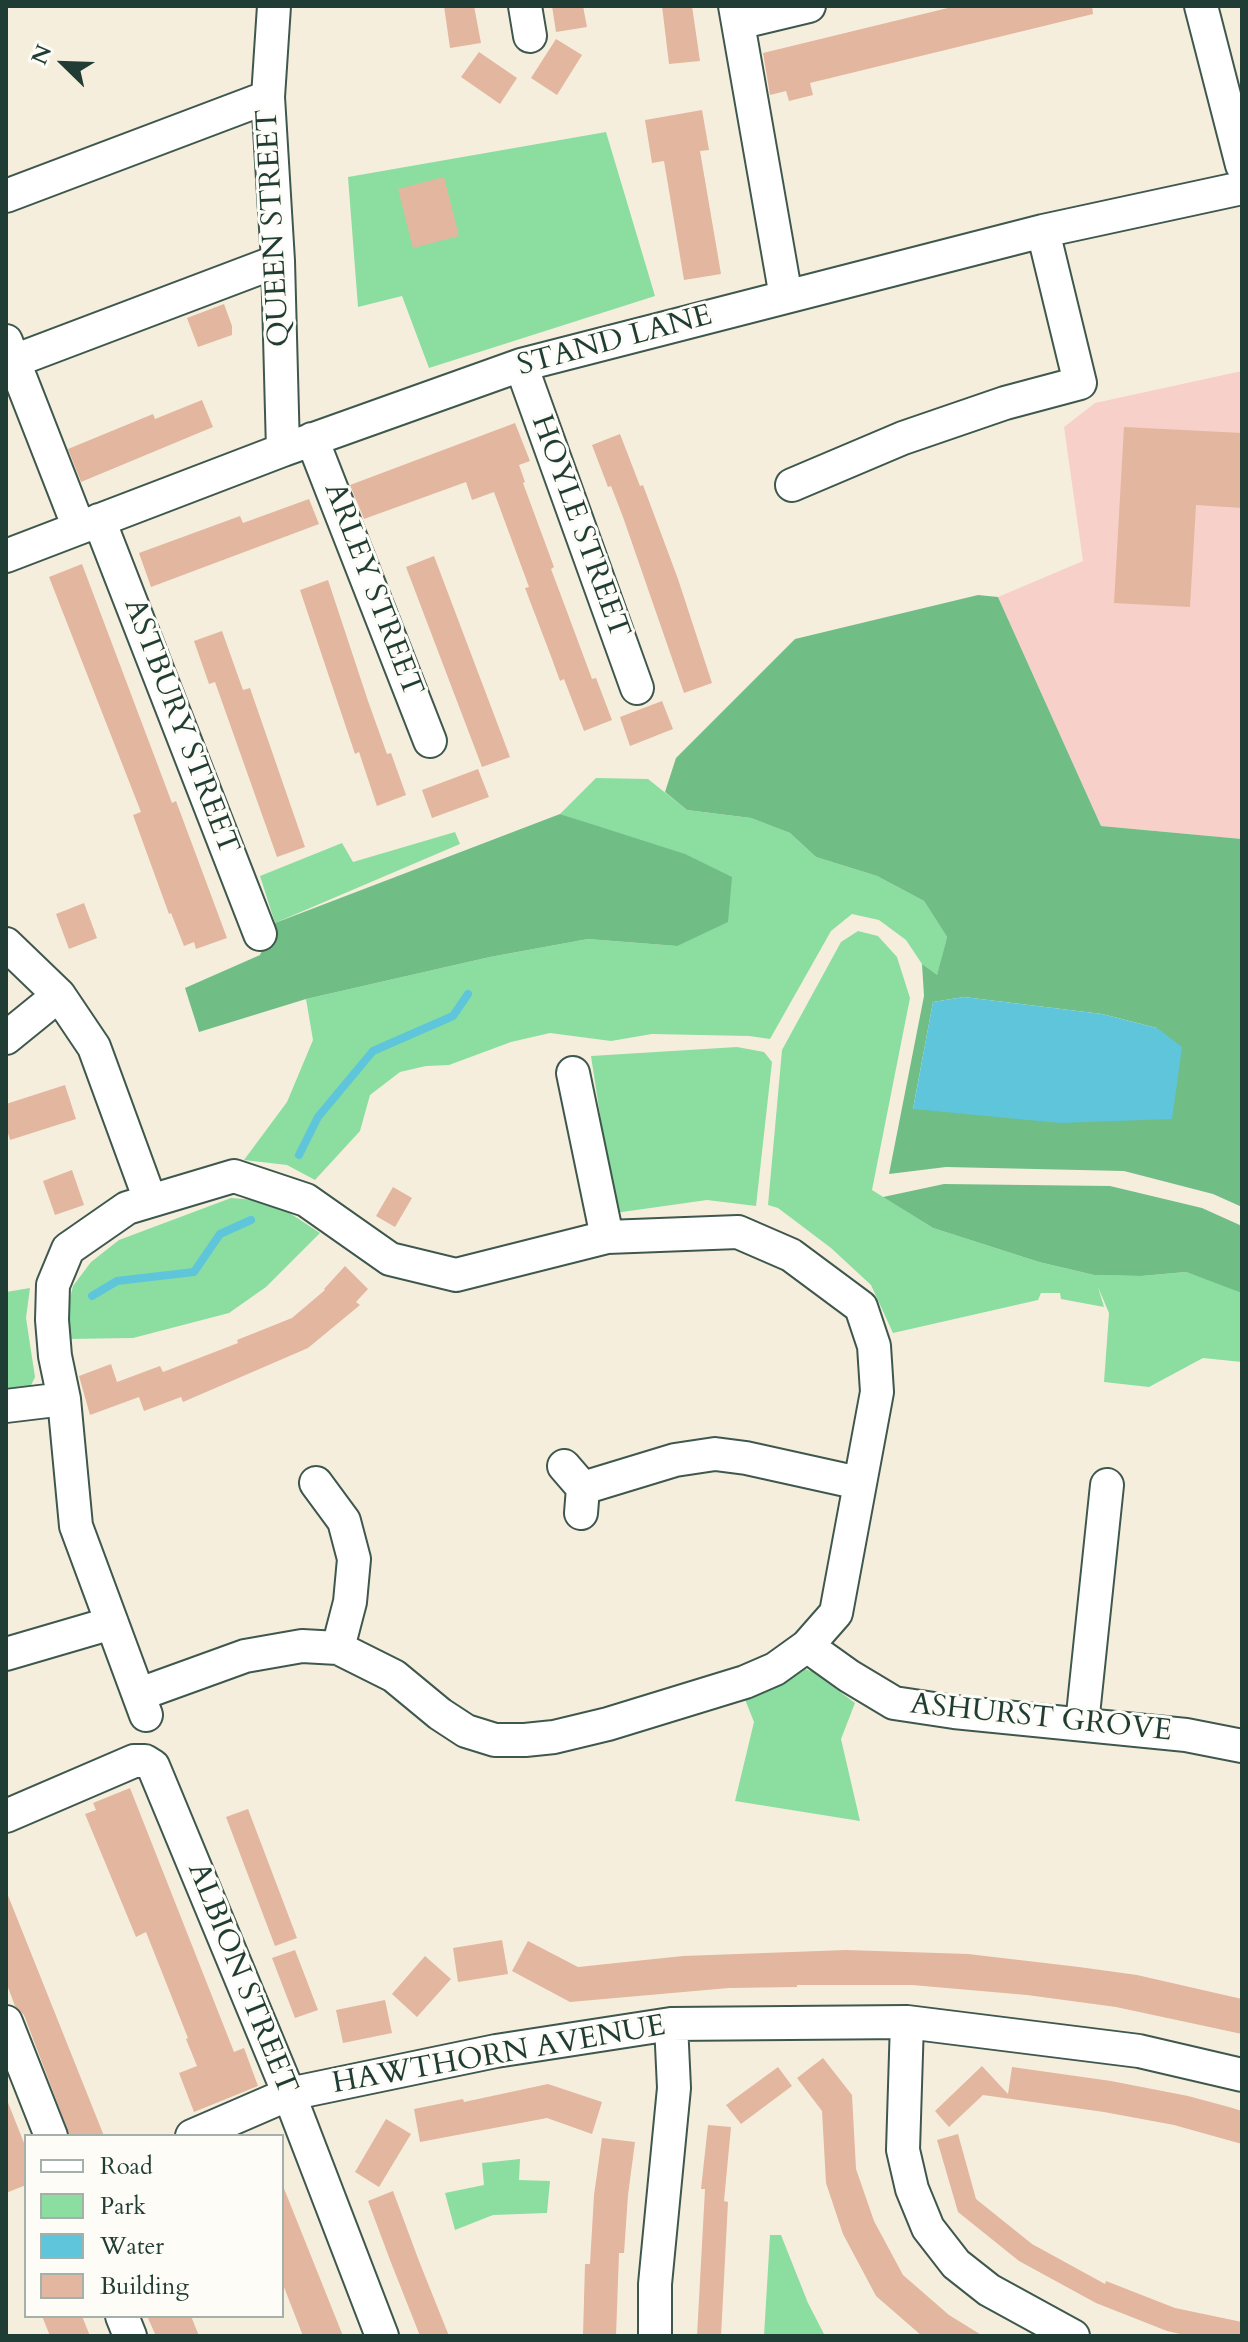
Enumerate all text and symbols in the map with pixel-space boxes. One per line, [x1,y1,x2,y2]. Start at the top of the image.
north arrow [24,24,104,104]
text: N [24,40,59,69]
street label: QUEEN STREET [251,108,299,348]
street label: STAND LANE [514,299,716,385]
street label: HOYLE STREET [522,410,636,644]
street label: ARLEY STREET [315,478,429,702]
street label: ASTBURY STREET [115,594,245,860]
street label: ASHURST GROVE [908,1687,1174,1751]
street label: ALBION STREET [178,1858,304,2100]
street label: HAWTHORN AVENUE [330,2009,668,2103]
legend [24,2134,284,2318]
text: Road [100,2150,153,2183]
text: Park [100,2190,146,2223]
text: Water [100,2230,164,2263]
text: Building [100,2270,189,2303]

